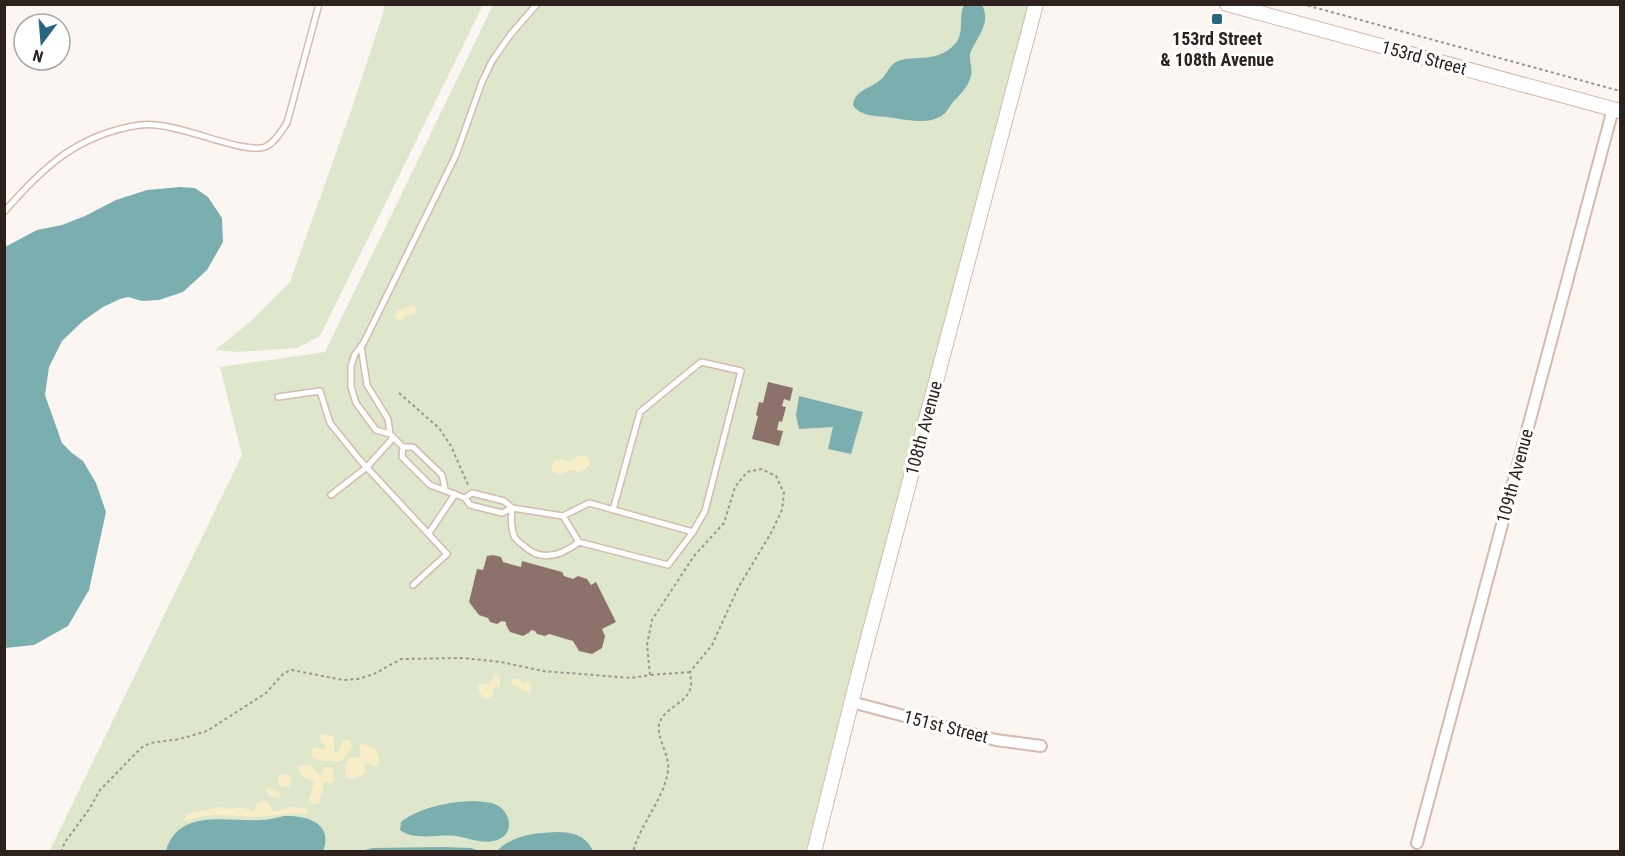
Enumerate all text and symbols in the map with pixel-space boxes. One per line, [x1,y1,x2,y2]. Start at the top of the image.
north arrow [12,12,72,72]
marker: 153rd Street & 108th Avenue [1210,12,1224,26]
place label: 153rd Street & 108th Avenue [1160,28,1274,70]
street label: 153rd Street [1379,36,1469,79]
text: N [31,45,45,66]
street label: 108th Avenue [901,378,946,477]
street label: 109th Avenue [1492,426,1537,525]
street label: 151st Street [902,706,991,747]

